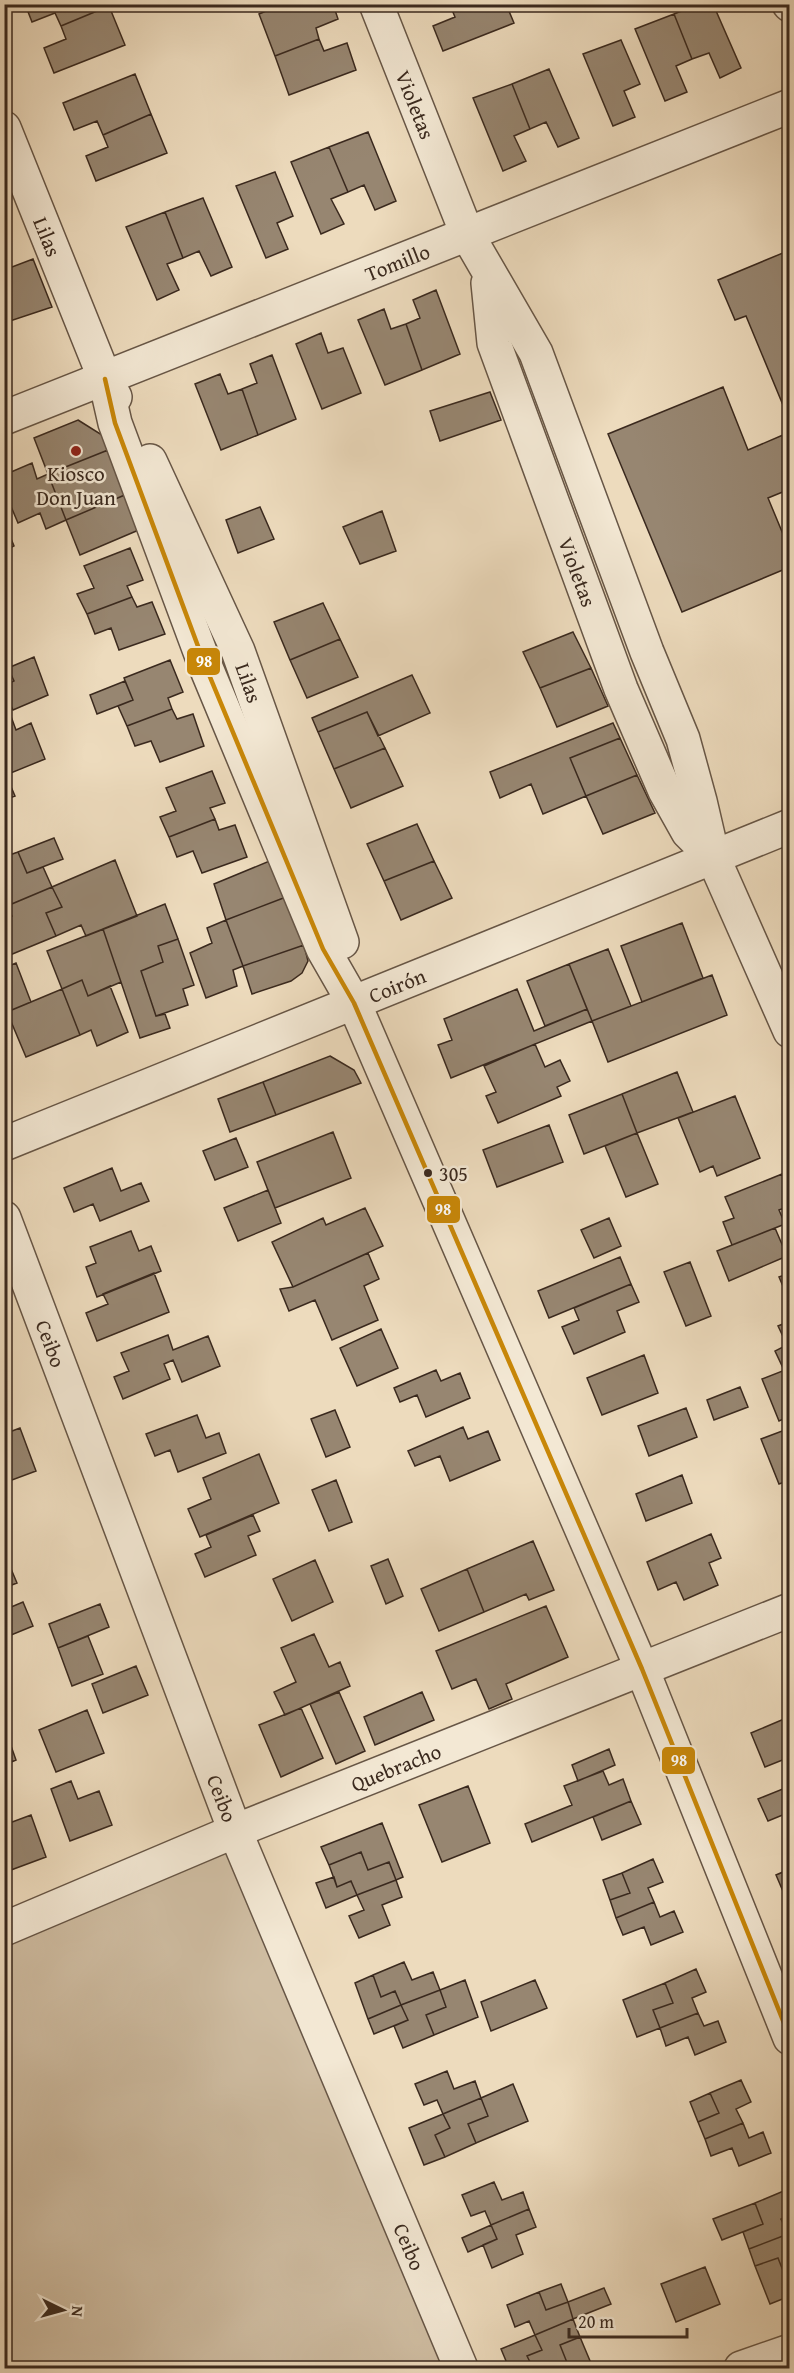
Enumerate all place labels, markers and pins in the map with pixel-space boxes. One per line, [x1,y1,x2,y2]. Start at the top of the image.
marker: Kiosco Don Juan [69,444,83,458]
place label: Kiosco Don Juan [36,458,116,513]
place label: 305 [439,1159,468,1188]
marker: 305 [422,1167,434,1179]

